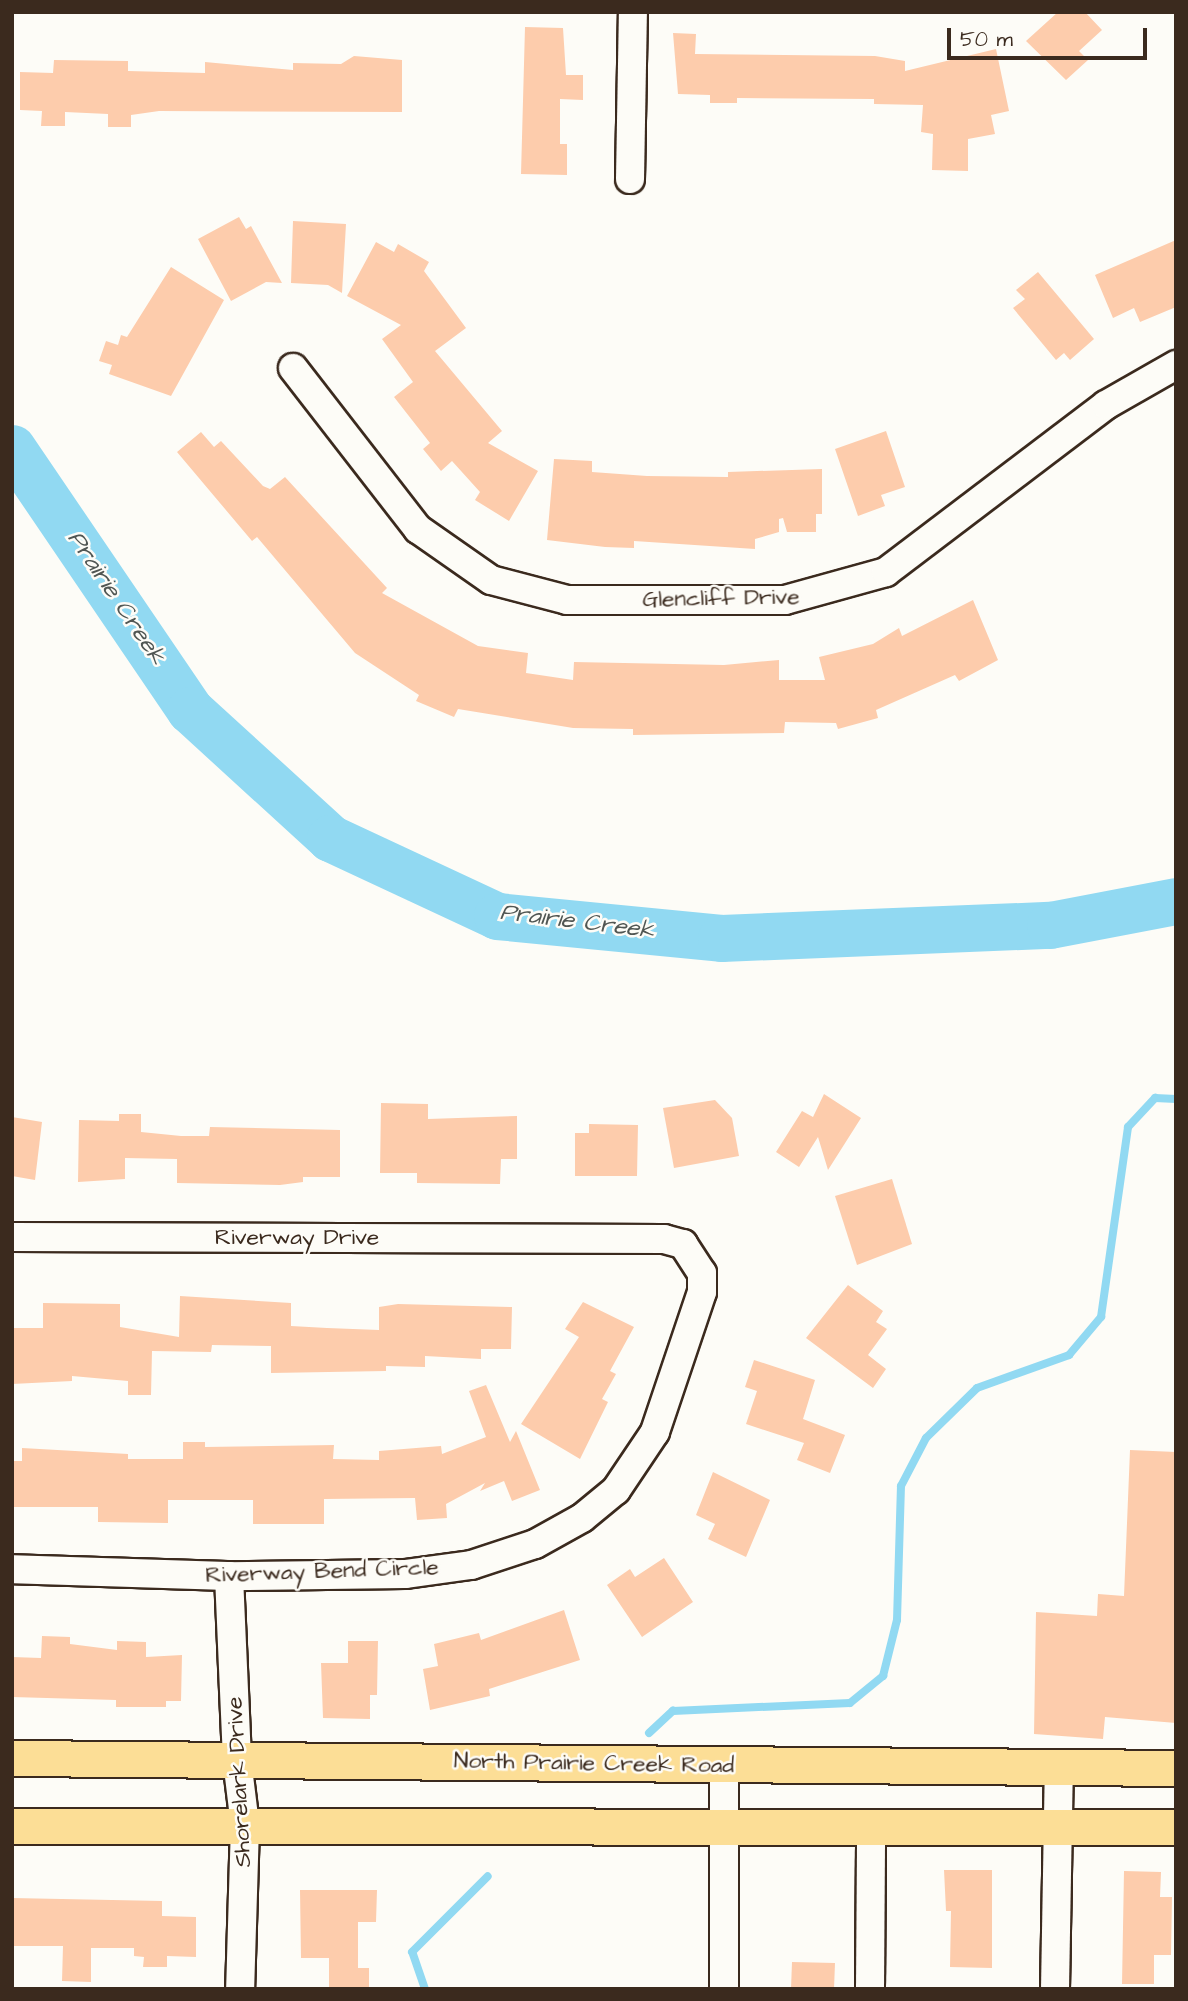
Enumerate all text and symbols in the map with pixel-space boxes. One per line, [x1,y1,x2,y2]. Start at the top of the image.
scale bar [950,14,1150,58]
text: 50 m [960,25,1013,54]
water label: Prairie Creek [61,526,171,670]
street label: Glencliff Drive [642,583,800,613]
water label: Prairie Creek [498,898,656,946]
street label: Riverway Drive [215,1223,379,1251]
street label: Riverway Bend Circle [205,1553,439,1589]
street label: Shorelark Drive [221,1696,257,1868]
street label: North Prairie Creek Road [454,1747,734,1779]

